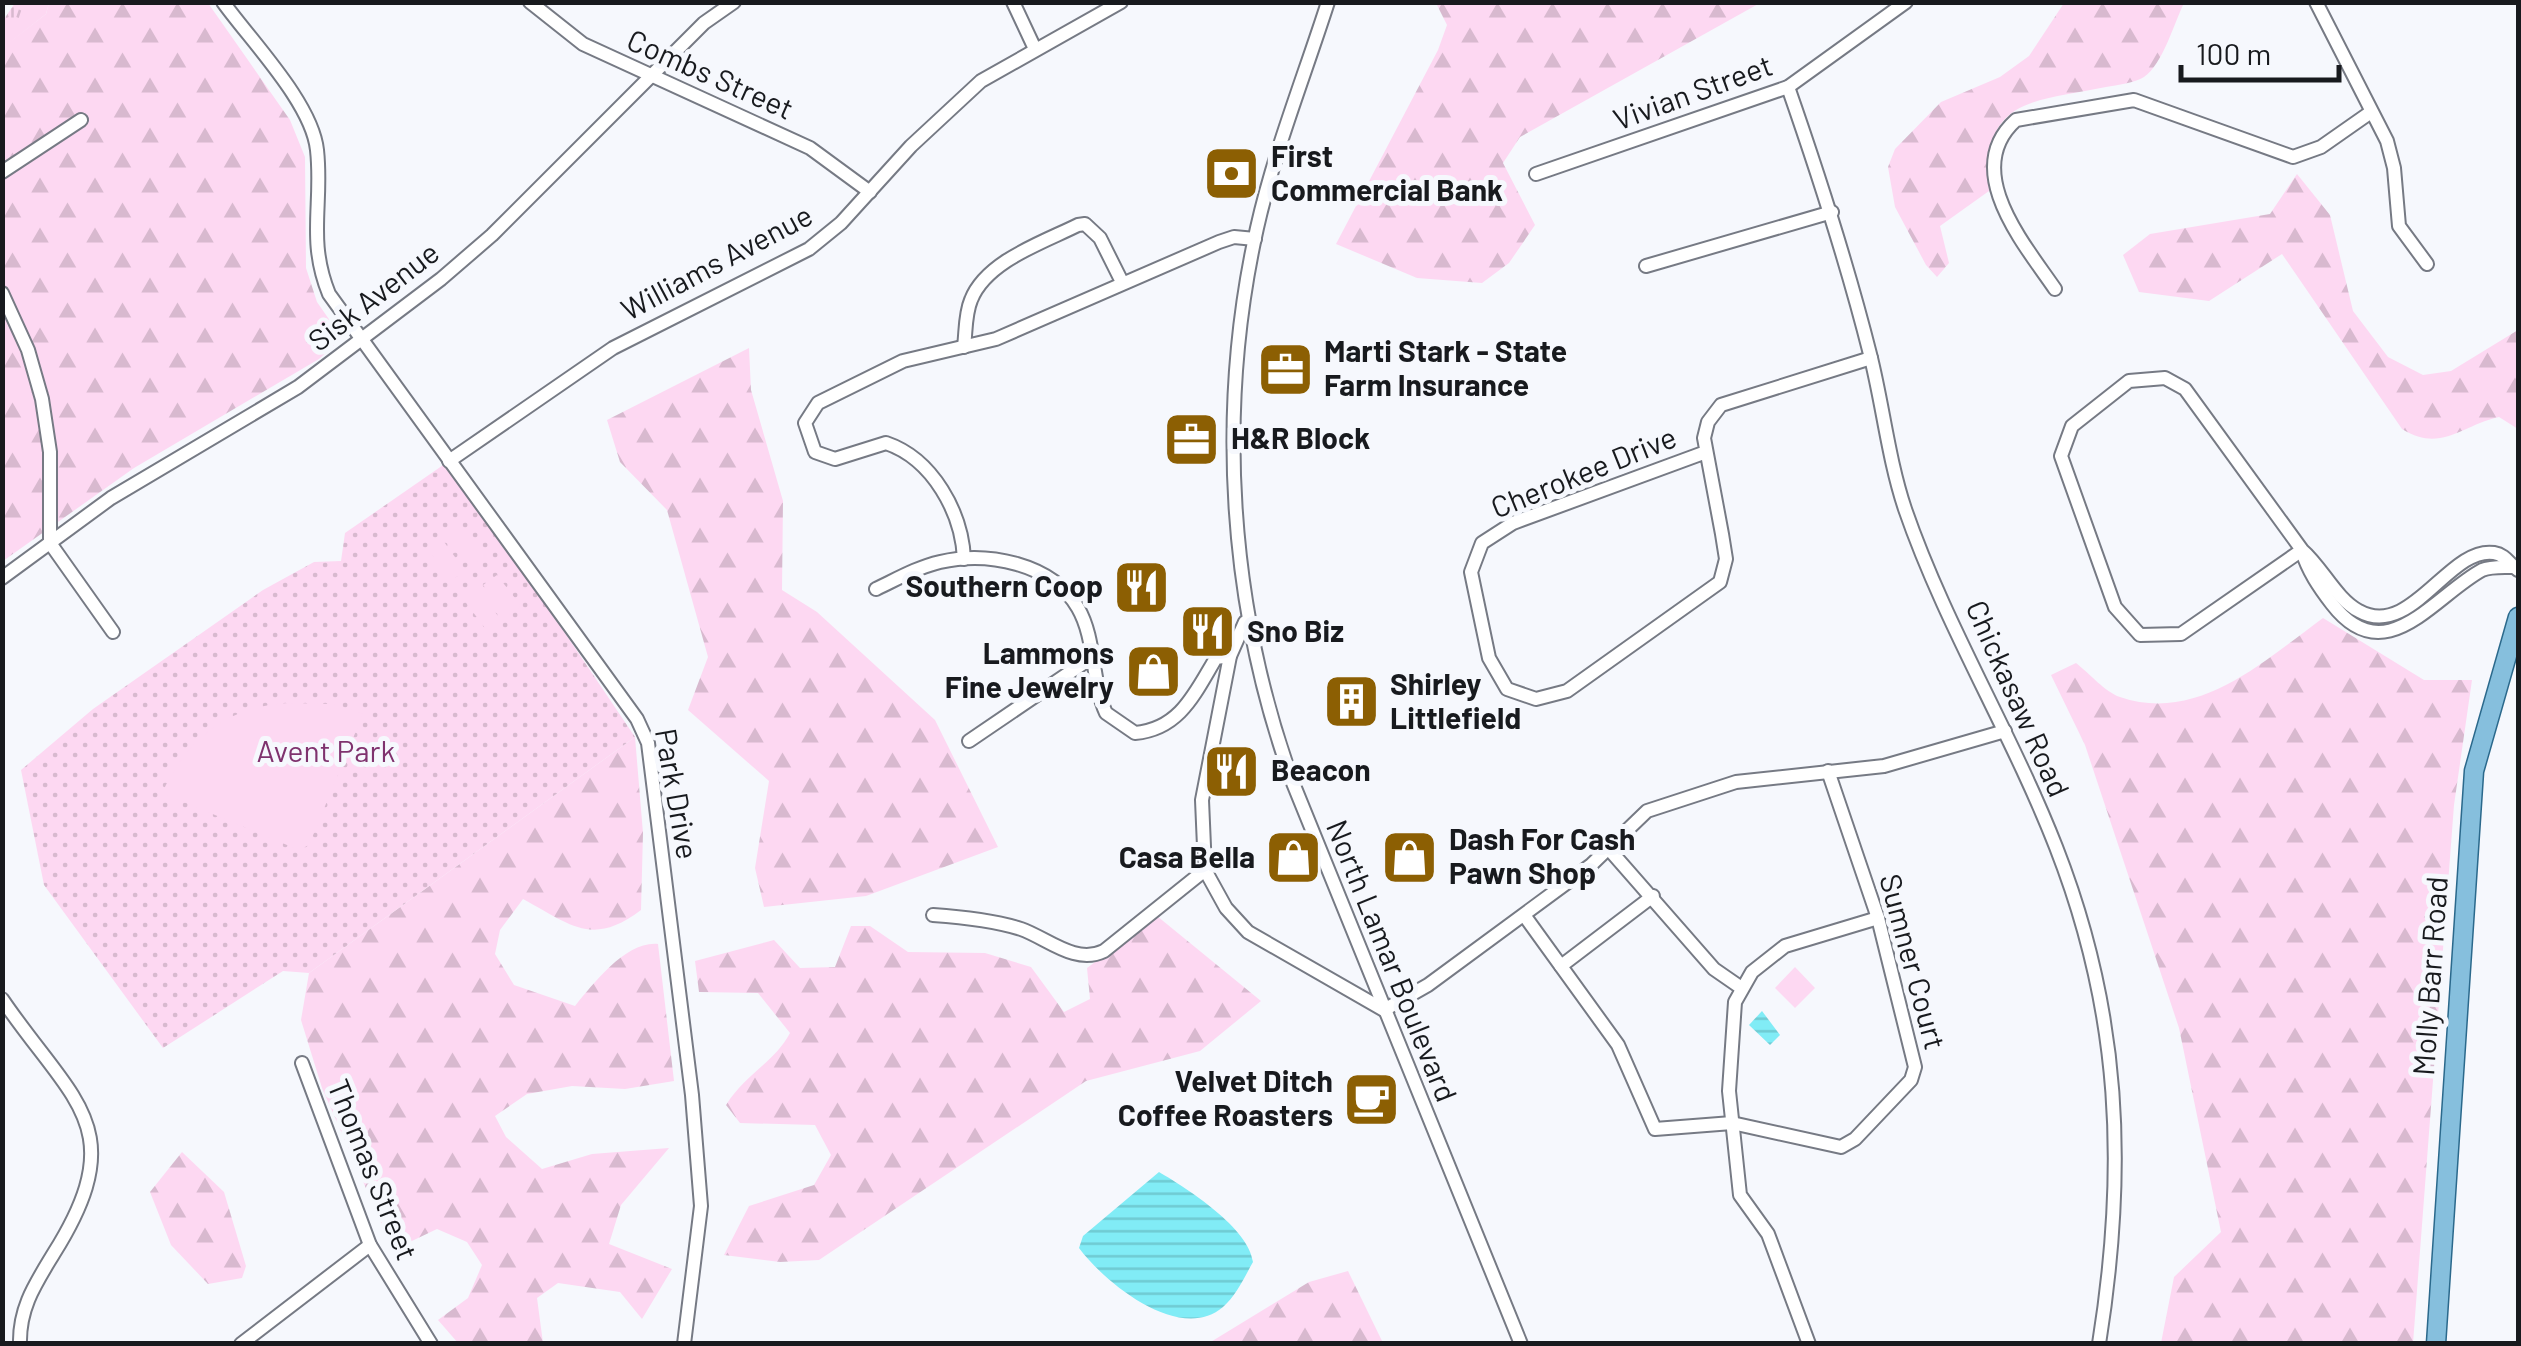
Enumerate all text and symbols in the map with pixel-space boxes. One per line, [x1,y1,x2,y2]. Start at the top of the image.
scale bar [2181,20,2338,82]
street label: Combs Street [622,21,799,126]
text: 100 m [2196,35,2271,71]
street label: Vivian Street [1608,46,1777,137]
place label: First Commercial Bank [1271,137,1503,207]
bank icon: First Commercial Bank [1202,144,1262,204]
street label: Williams Avenue [614,196,818,327]
street label: Sisk Avenue [300,233,445,358]
place label: Marti Stark - State Farm Insurance [1324,332,1567,402]
office icon: Marti Stark - State Farm Insurance [1255,339,1315,399]
office icon: H&R Block [1162,409,1222,469]
street label: Cherokee Drive [1485,418,1681,525]
place label: H&R Block [1231,419,1370,455]
restaurant icon: Southern Coop [1112,557,1172,617]
place label: Southern Coop [905,567,1103,603]
street label: Chickasaw Road [1959,594,2078,802]
restaurant icon: Sno Biz [1178,602,1238,662]
place label: Sno Biz [1247,612,1344,648]
place label: Lammons Fine Jewelry [945,634,1114,704]
shop icon: Lammons Fine Jewelry [1123,641,1183,701]
place label: Shirley Littlefield [1390,665,1521,735]
building icon: Shirley Littlefield [1321,672,1381,732]
street label: Park Drive [649,726,707,862]
park label: Avent Park [256,732,396,768]
restaurant icon: Beacon [1202,741,1262,801]
place label: Beacon [1271,751,1371,787]
street label: North Lamar Boulevard [1320,814,1466,1106]
place label: Dash For Cash Pawn Shop [1449,820,1635,890]
shop icon: Dash For Cash Pawn Shop [1380,827,1440,887]
shop icon: Casa Bella [1264,828,1324,888]
place label: Casa Bella [1119,838,1255,874]
street label: Sumner Court [1873,870,1955,1053]
street label: Molly Barr Road [2404,875,2454,1077]
place label: Velvet Ditch Coffee Roasters [1118,1062,1333,1132]
cafe icon: Velvet Ditch Coffee Roasters [1342,1069,1402,1129]
street label: Thomas Street [321,1074,426,1265]

